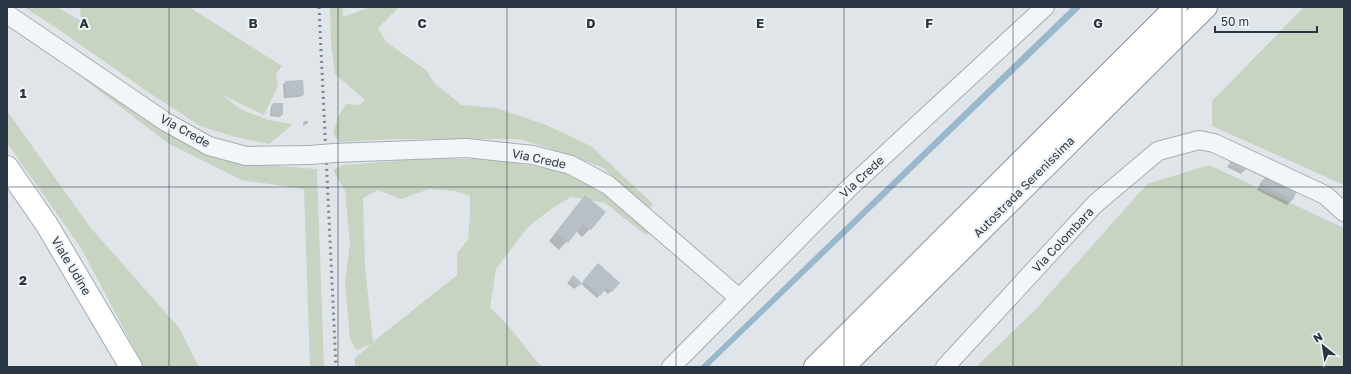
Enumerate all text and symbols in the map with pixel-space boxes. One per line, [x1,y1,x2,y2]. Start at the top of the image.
scale bar [1215,8,1317,34]
text: 50 m [1221,14,1249,29]
text: A [79,15,89,31]
text: B [248,15,258,31]
text: C [417,15,427,31]
text: D [586,15,596,31]
text: E [756,15,764,31]
text: F [925,15,933,31]
text: G [1093,15,1103,31]
text: 1 [20,85,27,101]
street label: Via Crede [158,111,213,150]
street label: Autostrada Serenissima [970,133,1077,240]
street label: Via Crede [511,145,568,172]
street label: Via Crede [836,152,887,201]
street label: Via Colombara [1029,204,1097,275]
street label: Viale Udine [48,234,95,298]
text: 2 [19,272,27,288]
north arrow [1303,326,1343,366]
text: N [1311,329,1325,345]

